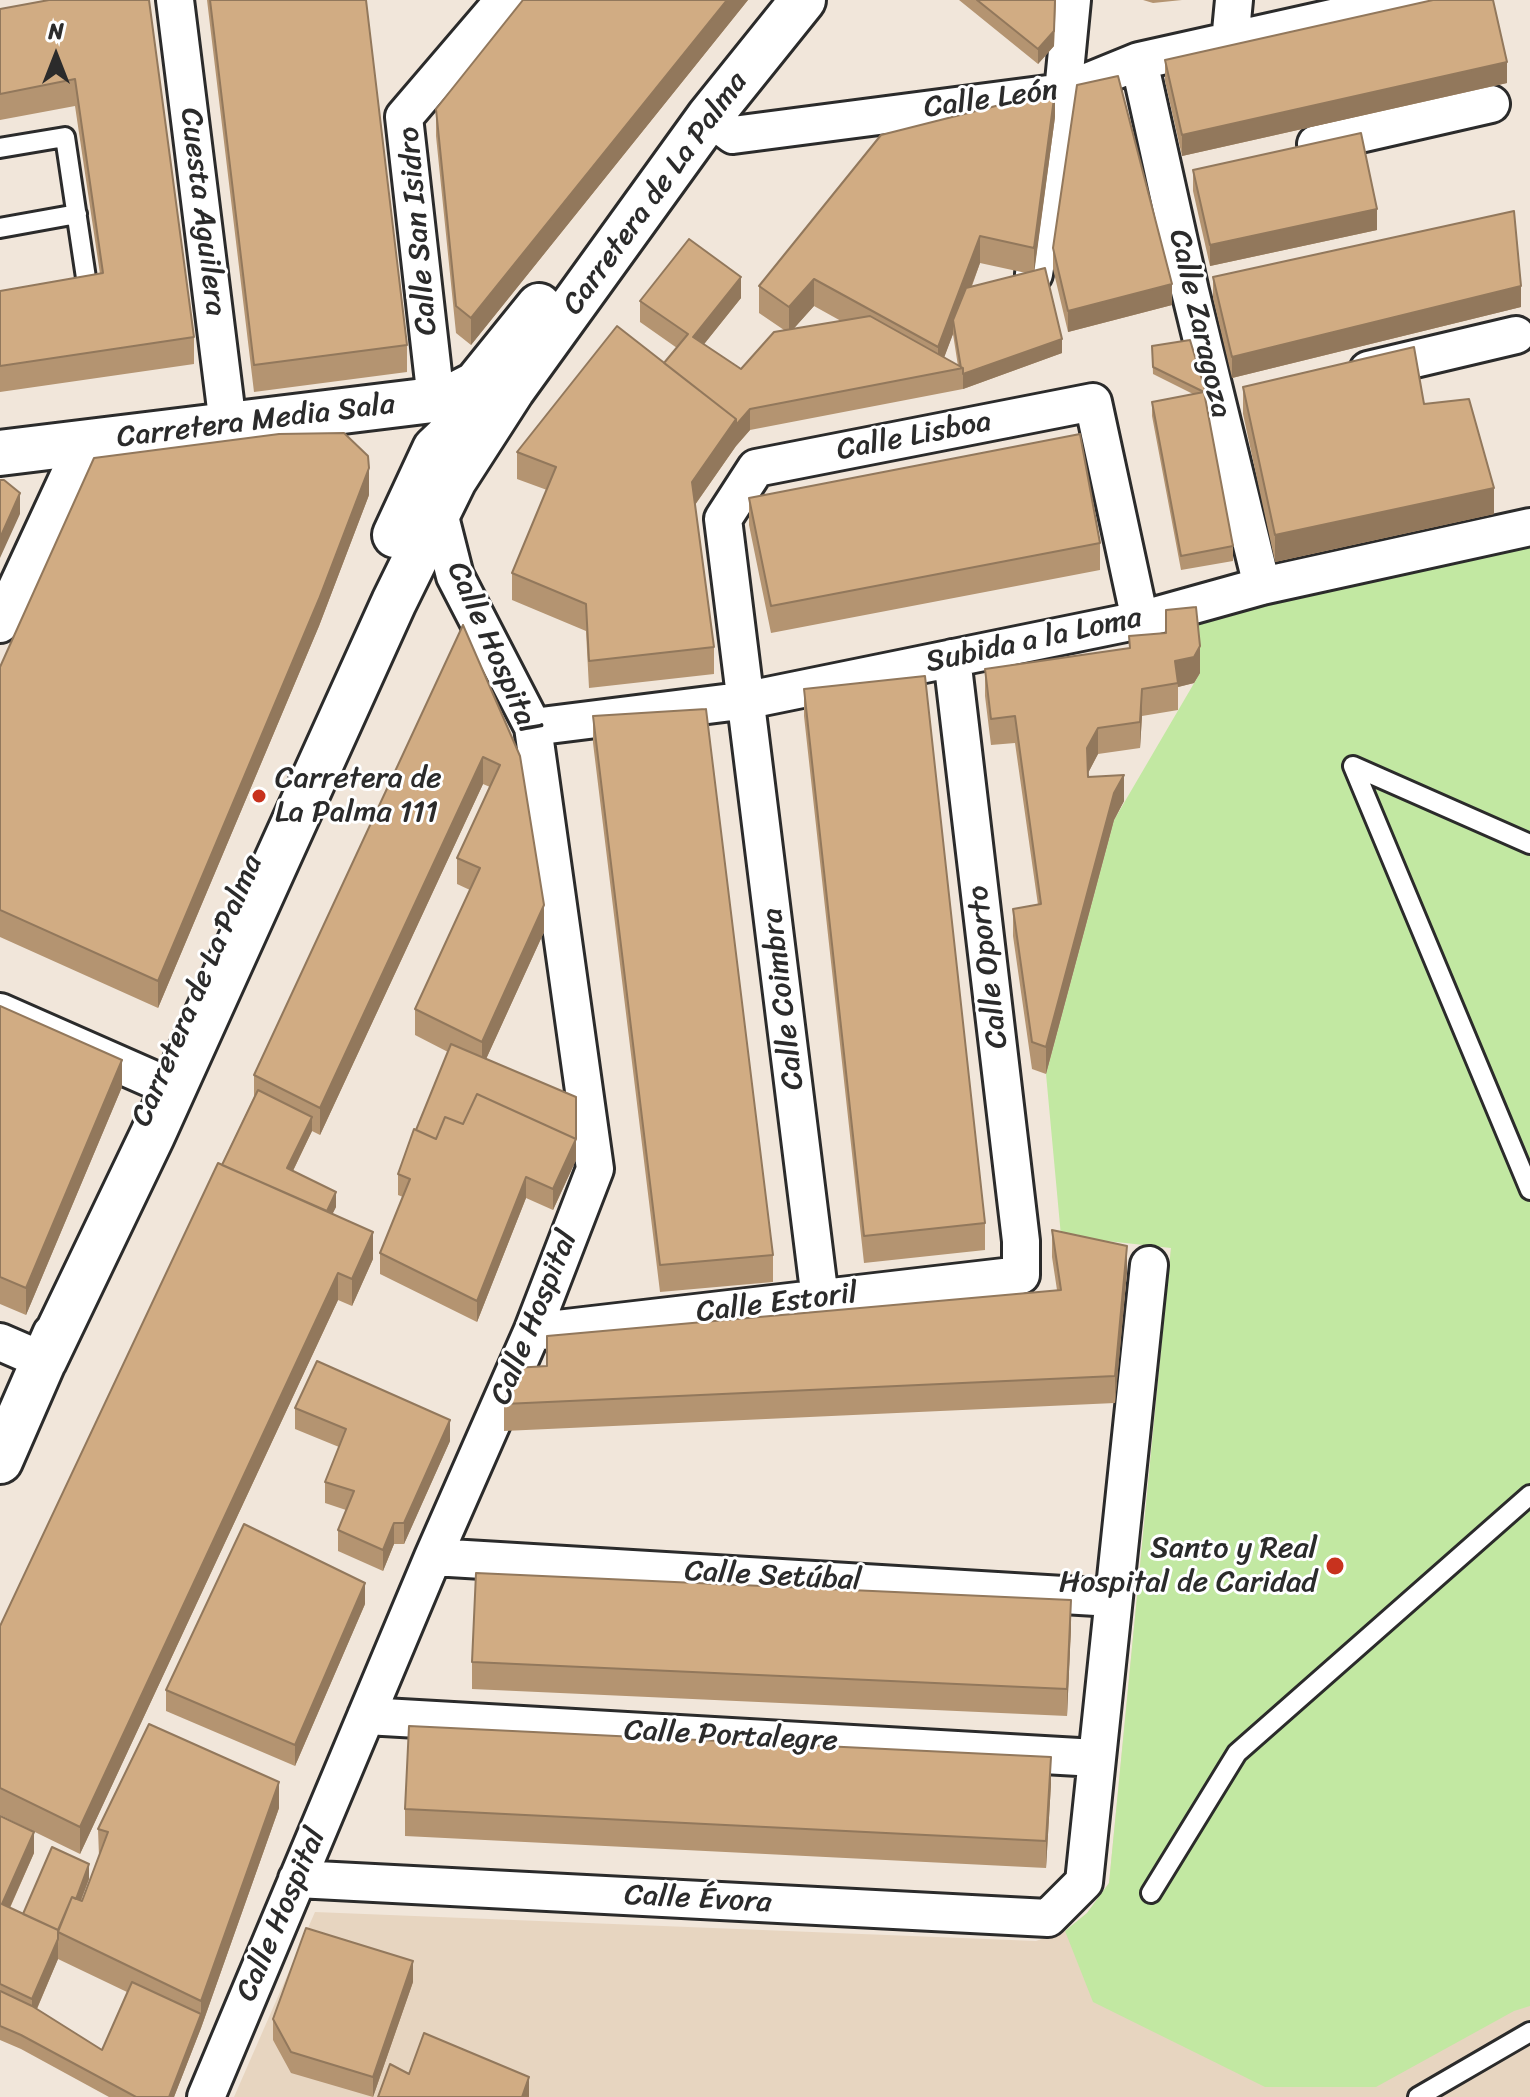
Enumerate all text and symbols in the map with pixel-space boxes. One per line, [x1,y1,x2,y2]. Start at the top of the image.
text: N [48,12,64,51]
north arrow [16,16,96,96]
street label: Carretera de La Palma [556,66,756,322]
street label: Calle León [922,73,1060,127]
street label: Cuesta Aguilera [171,106,233,318]
street label: Calle San Isidro [392,125,446,337]
street label: Calle Zaragoza [1160,226,1238,422]
street label: Carretera Media Sala [115,387,397,457]
street label: Calle Lisboa [834,404,994,470]
street label: Calle Hospital [438,557,546,739]
street label: Subida a la Loma [923,601,1145,681]
place label: Carretera de La Palma 111 [275,761,442,832]
marker: Carretera de La Palma 111 [250,787,268,805]
street label: Carretera de La Palma [125,850,271,1132]
street label: Calle Oporto [961,883,1017,1051]
street label: Calle Coimbra [755,906,813,1092]
street label: Calle Hospital [484,1226,586,1410]
street label: Calle Estoril [694,1276,860,1332]
place label: Santo y Real Hospital de Caridad [1059,1531,1317,1602]
street label: Calle Setúbal [684,1554,862,1600]
marker: Santo y Real Hospital de Caridad [1324,1555,1346,1577]
street label: Calle Portalegre [623,1713,839,1761]
street label: Calle Hospital [229,1823,335,2007]
street label: Calle Évora [624,1878,772,1922]

